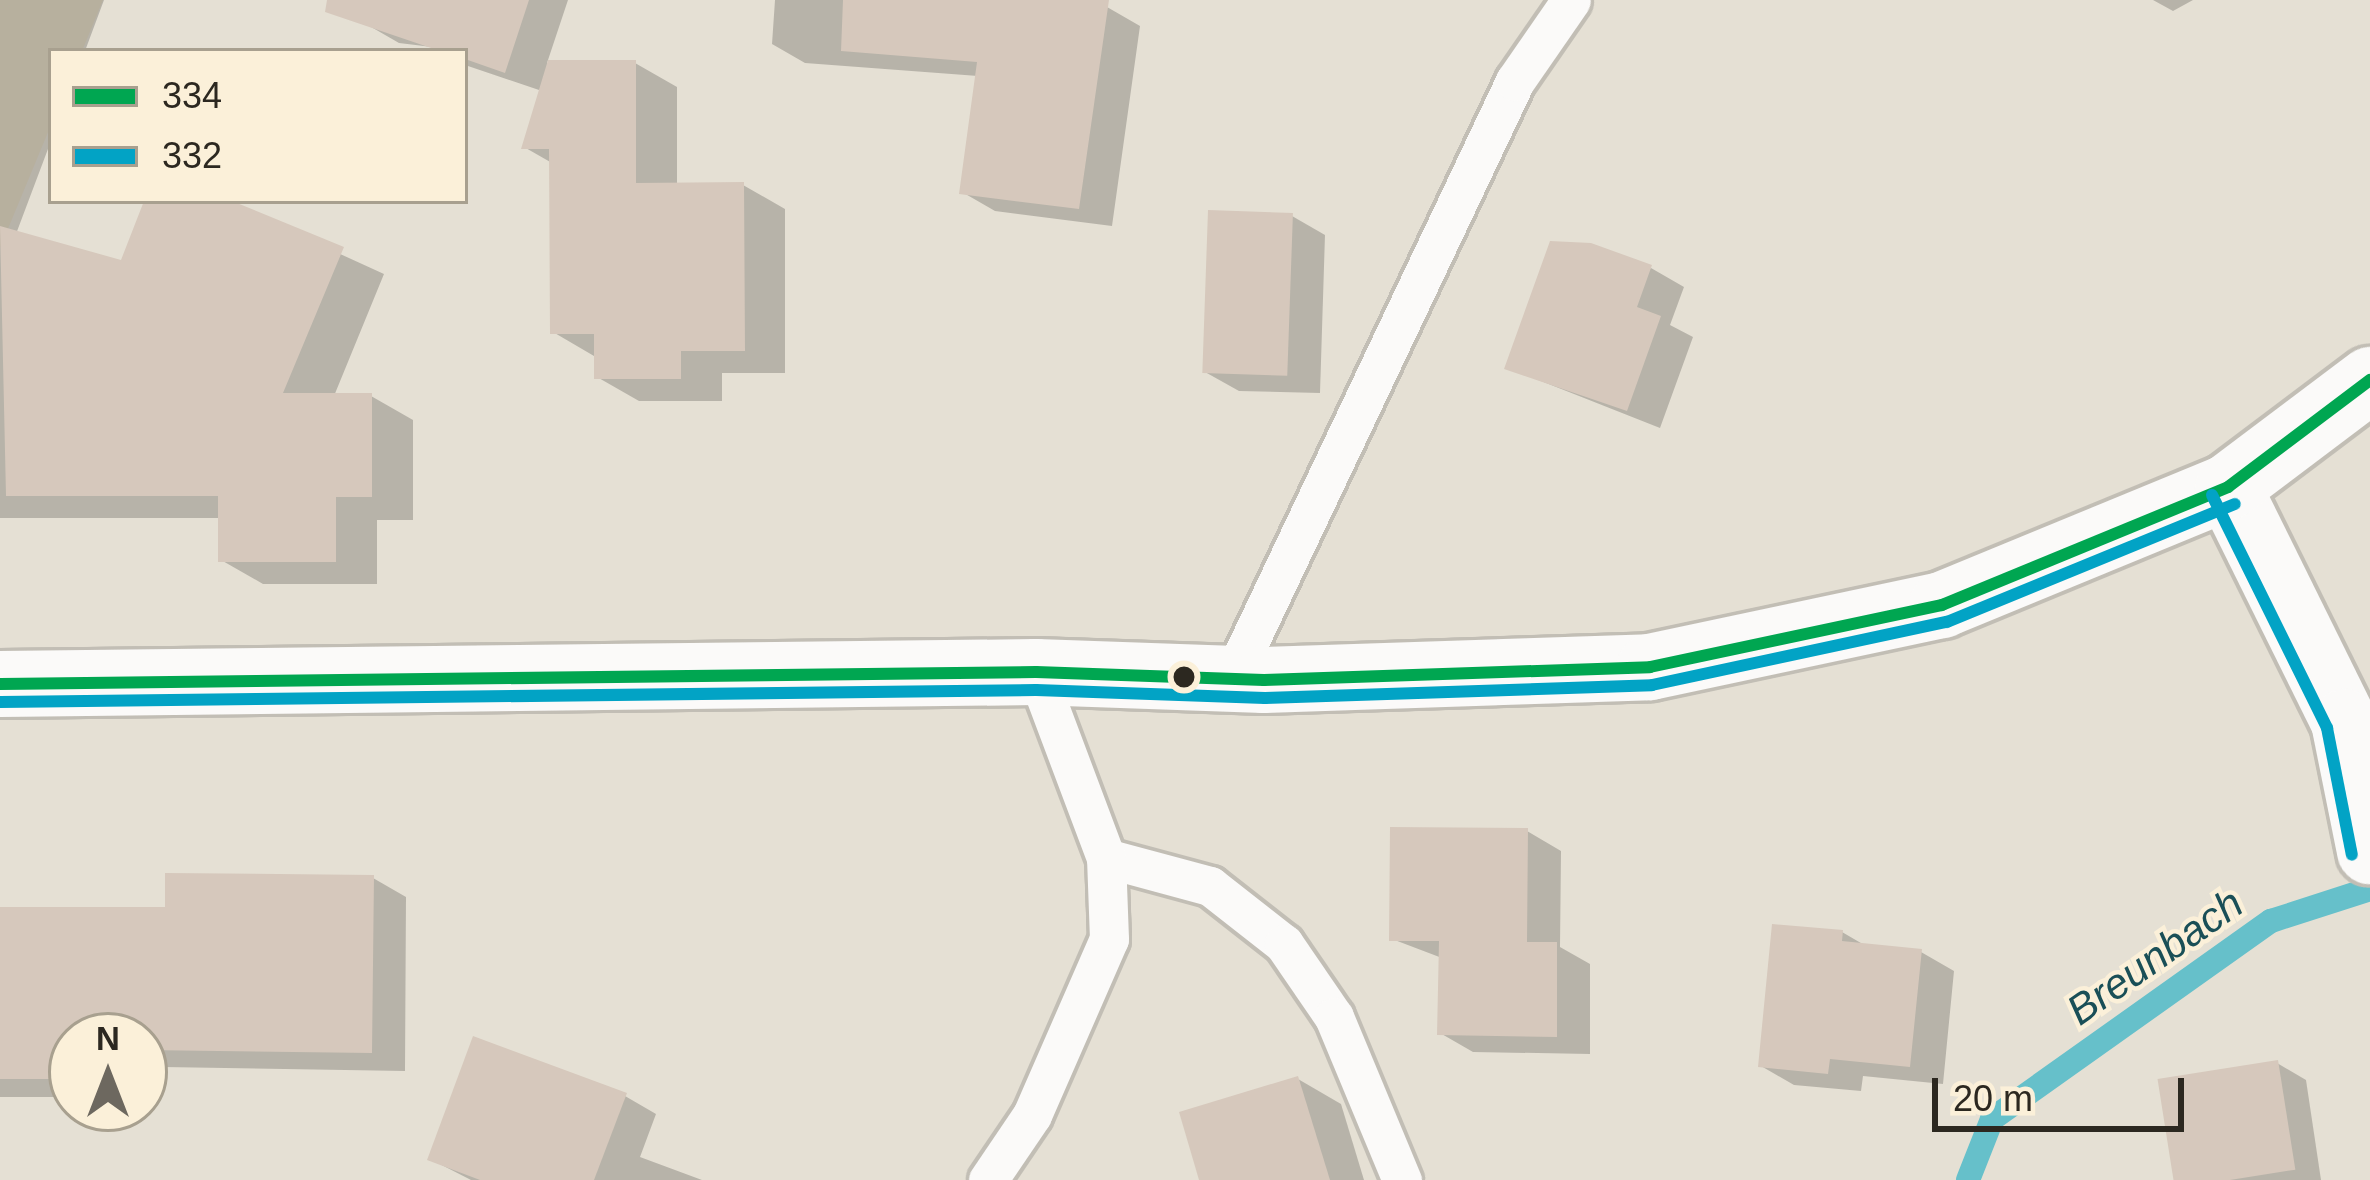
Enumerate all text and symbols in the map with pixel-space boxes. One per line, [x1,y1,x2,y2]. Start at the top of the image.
legend [48,48,468,204]
text: 334 [162,75,222,116]
text: 332 [162,135,222,176]
unlabelled marker [1173,666,1195,688]
water label: Breunbach [2057,878,2253,1036]
north arrow [48,1012,168,1132]
text: N [96,1020,120,1057]
scale bar [1938,1054,2190,1128]
text: 20 m [1953,1078,2033,1119]

